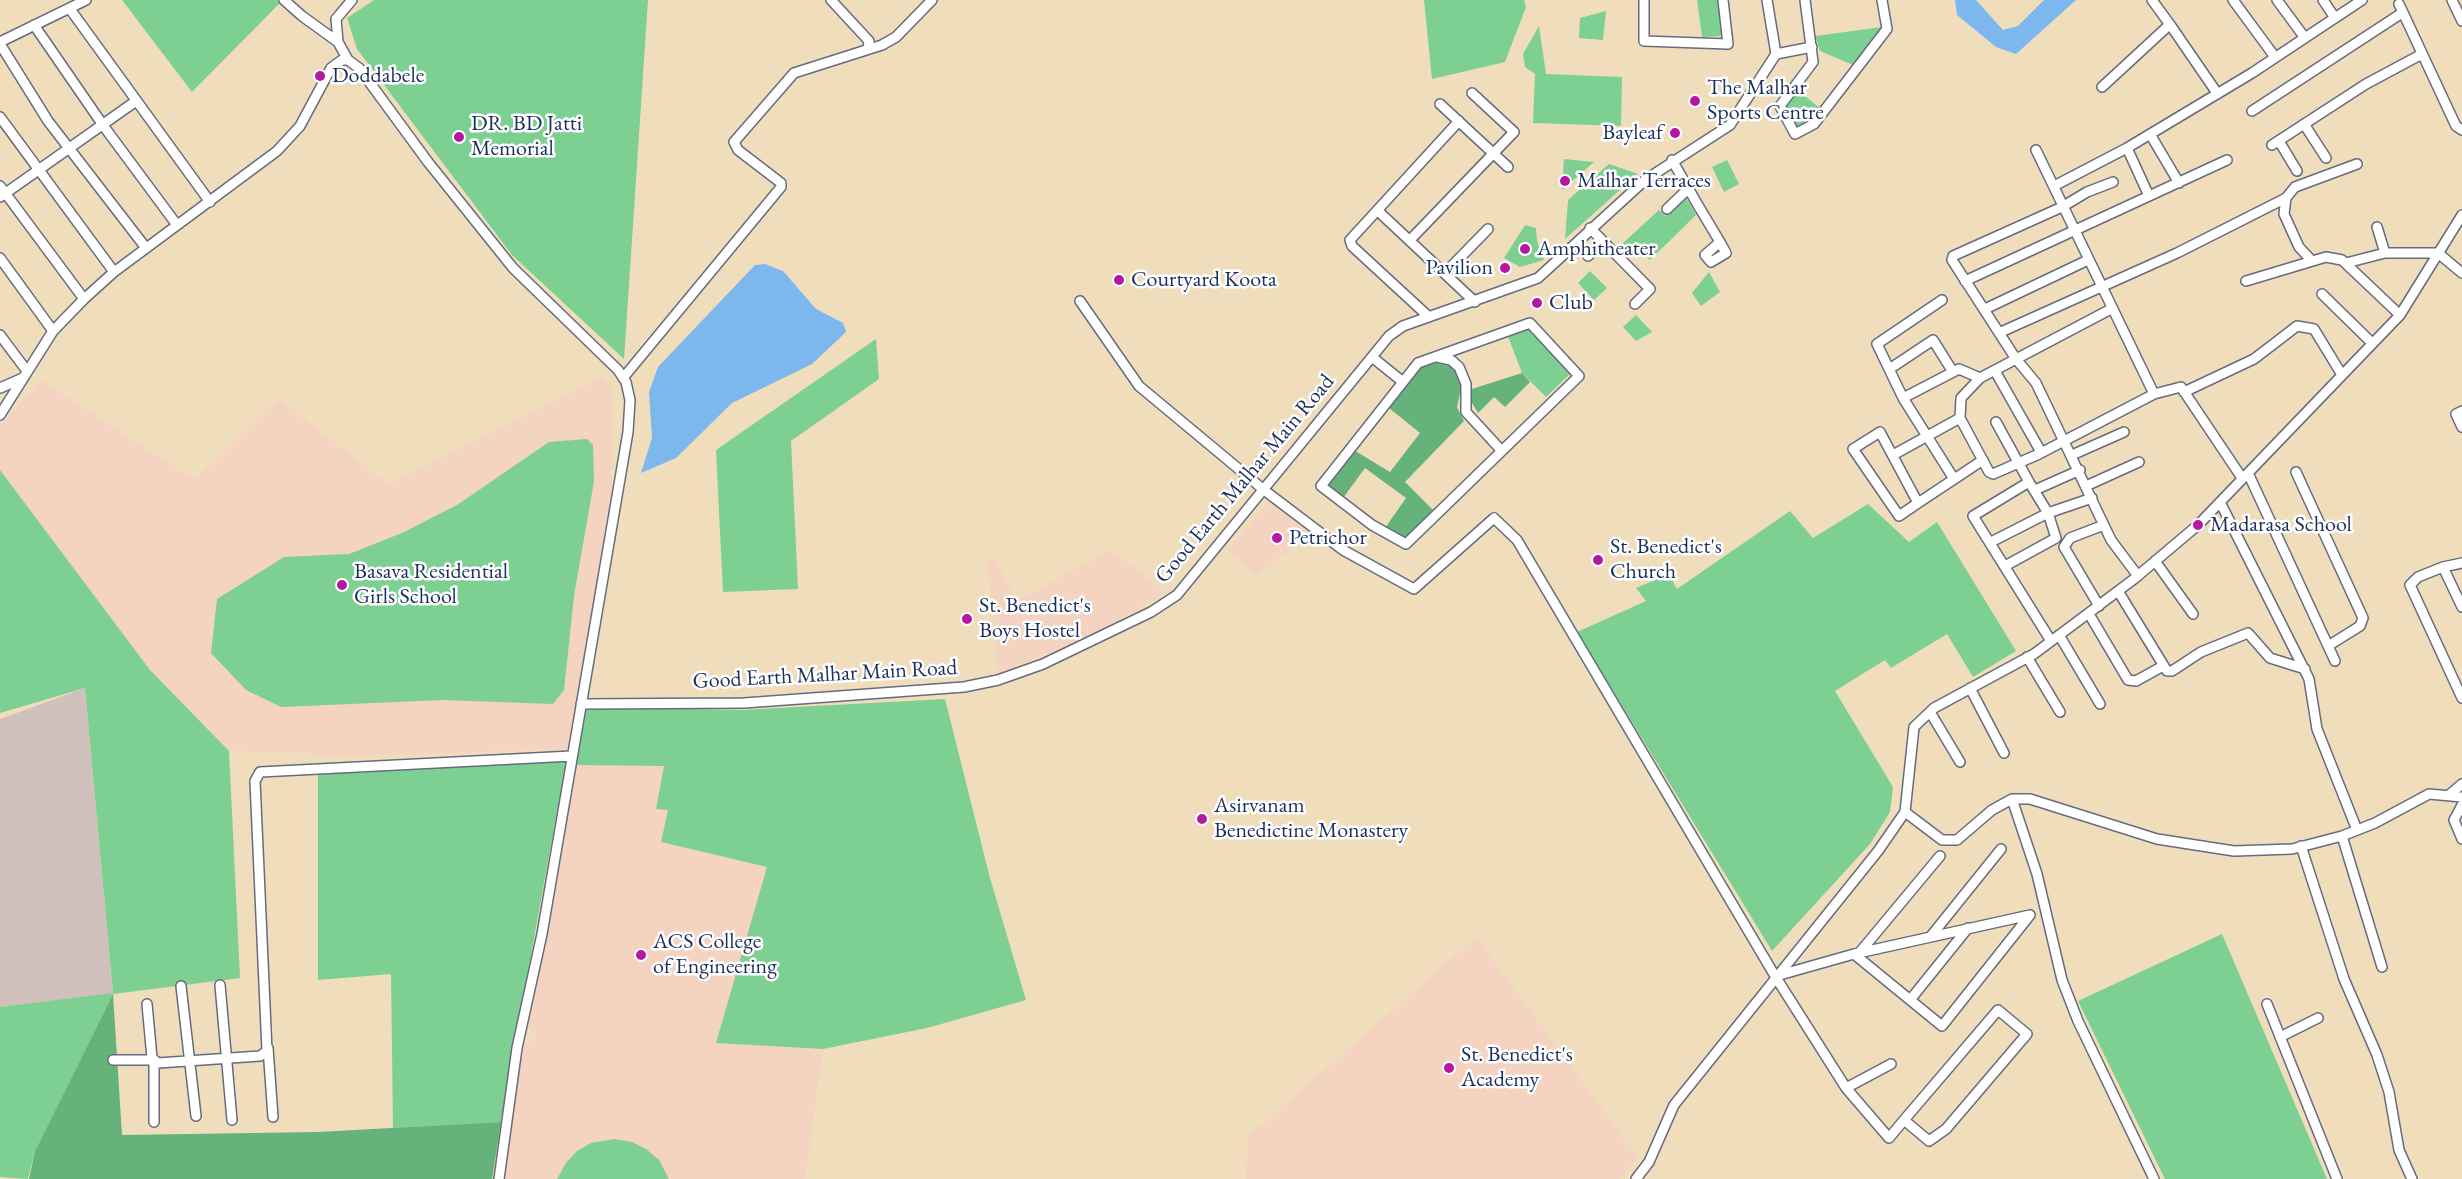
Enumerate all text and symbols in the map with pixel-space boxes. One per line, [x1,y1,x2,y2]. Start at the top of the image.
place label: Doddabele [332,63,424,89]
marker: Doddabele [313,69,327,83]
place label: The Malhar Sports Centre [1707,75,1824,126]
marker: The Malhar Sports Centre [1688,94,1702,108]
place label: DR. BD Jatti Memorial [471,111,582,162]
place label: Bayleaf [1602,120,1663,146]
marker: Bayleaf [1668,126,1682,140]
marker: DR. BD Jatti Memorial [452,130,466,144]
place label: Malhar Terraces [1577,168,1711,194]
marker: Malhar Terraces [1558,174,1572,188]
place label: Amphitheater [1537,236,1656,262]
marker: Amphitheater [1518,242,1532,256]
place label: Pavilion [1425,255,1493,281]
marker: Pavilion [1498,261,1512,275]
place label: Courtyard Koota [1131,267,1277,293]
marker: Courtyard Koota [1112,273,1126,287]
place label: Club [1549,290,1593,316]
marker: Club [1530,296,1544,310]
street label: Good Earth Malhar Main Road [1150,369,1340,589]
place label: Madarasa School [2210,512,2352,538]
marker: Madarasa School [2191,518,2205,532]
place label: Petrichor [1289,525,1367,551]
marker: Petrichor [1270,531,1284,545]
place label: St. Benedict's Church [1610,534,1722,586]
marker: St. Benedict's Church [1591,553,1605,567]
place label: Basava Residential Girls School [354,559,508,610]
marker: Basava Residential Girls School [335,578,349,592]
place label: St. Benedict's Boys Hostel [979,593,1091,644]
marker: St. Benedict's Boys Hostel [960,612,974,626]
street label: Good Earth Malhar Main Road [692,655,958,695]
place label: Asirvanam Benedictine Monastery [1214,793,1408,844]
marker: Asirvanam Benedictine Monastery [1195,812,1209,826]
place label: ACS College of Engineering [653,929,777,980]
marker: ACS College of Engineering [634,948,648,962]
place label: St. Benedict's Academy [1461,1042,1573,1094]
marker: St. Benedict's Academy [1442,1061,1456,1075]

